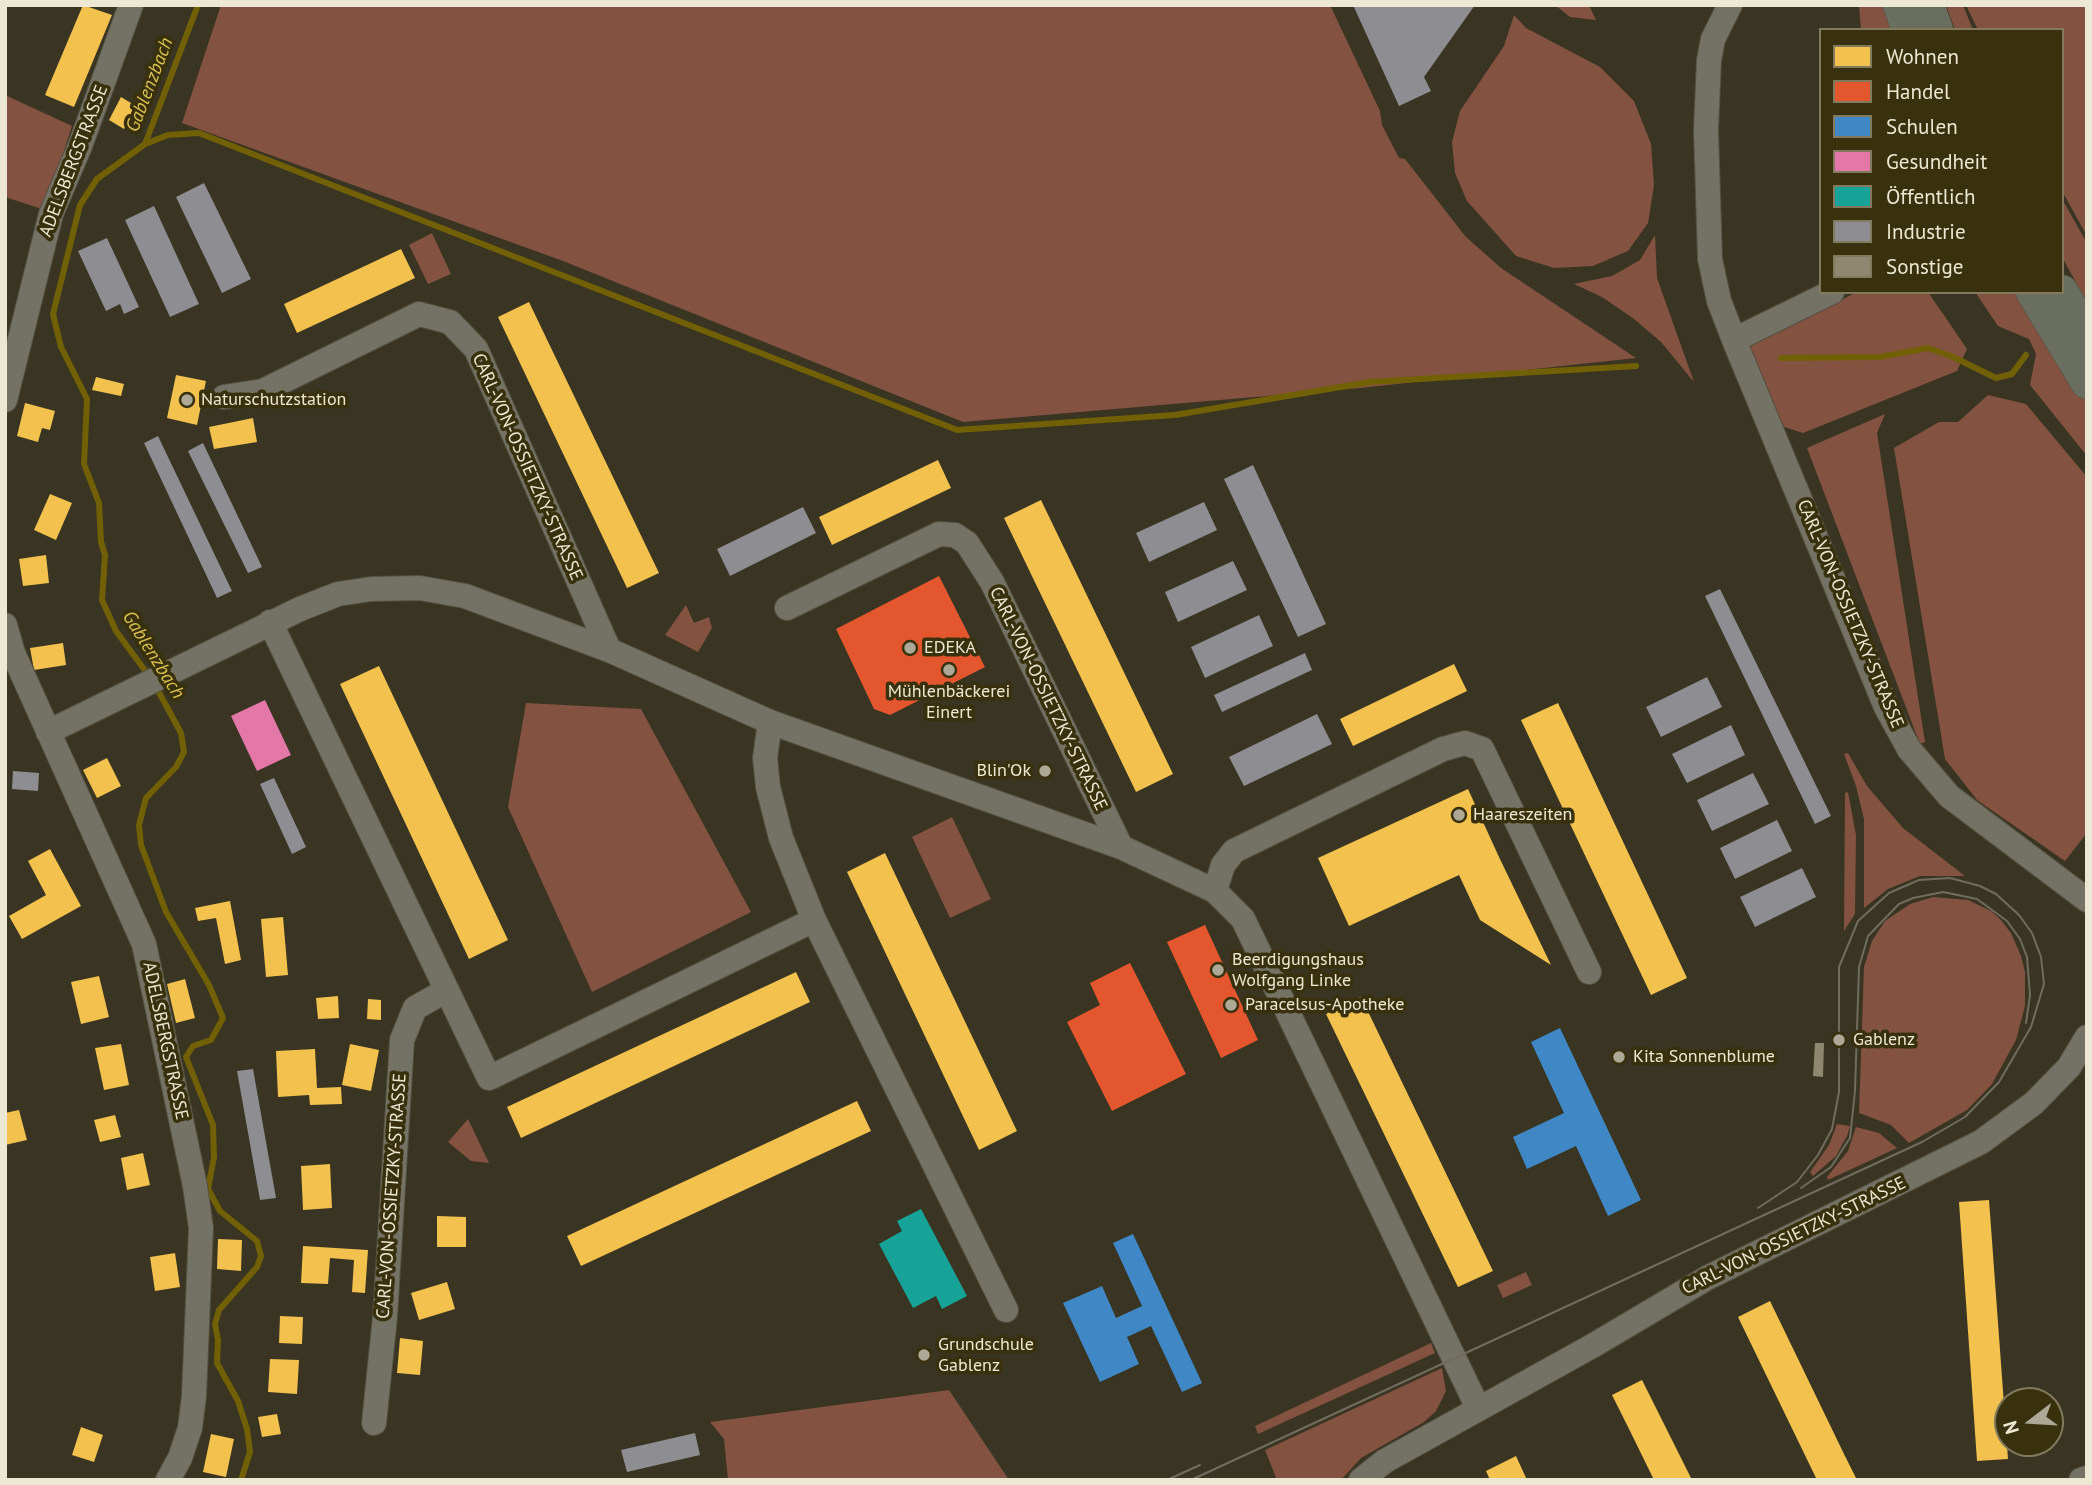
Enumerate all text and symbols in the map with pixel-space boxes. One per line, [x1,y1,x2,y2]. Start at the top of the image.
legend [1819,28,2064,294]
water label: Gablenzbach [122,35,178,135]
text: Wohnen [1886,43,1959,70]
text: Handel [1886,78,1950,105]
street label: ADELSBERGSTRASSE [35,82,113,240]
text: Schulen [1886,113,1958,140]
text: Gesundheit [1886,148,1987,175]
text: Öffentlich [1886,183,1976,210]
text: Industrie [1886,218,1966,245]
text: Sonstige [1886,253,1963,280]
street label: CARL-VON-OSSIETZKY-STRASSE [467,350,587,584]
place label: Naturschutzstation [201,389,346,411]
marker: Naturschutzstation [179,392,195,408]
street label: CARL-VON-OSSIETZKY-STRASSE [1792,496,1908,732]
street label: CARL-VON-OSSIETZKY-STRASSE [984,584,1112,814]
water label: Gablenzbach [117,607,189,703]
place label: EDEKA [924,637,976,659]
marker: EDEKA [902,640,918,656]
marker: Mühlenbäckerei Einert [941,662,957,678]
place label: Mühlenbäckerei Einert [888,681,1010,724]
place label: Blin'Ok [976,760,1031,782]
marker: Blin'Ok [1037,763,1053,779]
place label: Haareszeiten [1473,804,1572,826]
marker: Haareszeiten [1451,807,1467,823]
place label: Beerdigungshaus Wolfgang Linke [1232,949,1364,992]
street label: ADELSBERGSTRASSE [138,960,192,1122]
marker: Beerdigungshaus Wolfgang Linke [1210,962,1226,978]
place label: Paracelsus-Apotheke [1245,994,1404,1016]
marker: Paracelsus-Apotheke [1223,997,1239,1013]
place label: Gablenz [1853,1029,1915,1051]
marker: Gablenz [1831,1032,1847,1048]
place label: Kita Sonnenblume [1633,1046,1775,1068]
marker: Kita Sonnenblume [1611,1049,1627,1065]
street label: CARL-VON-OSSIETZKY-STRASSE [373,1072,411,1320]
street label: CARL-VON-OSSIETZKY-STRASSE [1679,1172,1909,1300]
place label: Grundschule Gablenz [938,1334,1034,1376]
marker: Grundschule Gablenz [916,1347,932,1363]
north arrow [1994,1387,2064,1457]
text: N [1998,1418,2024,1437]

